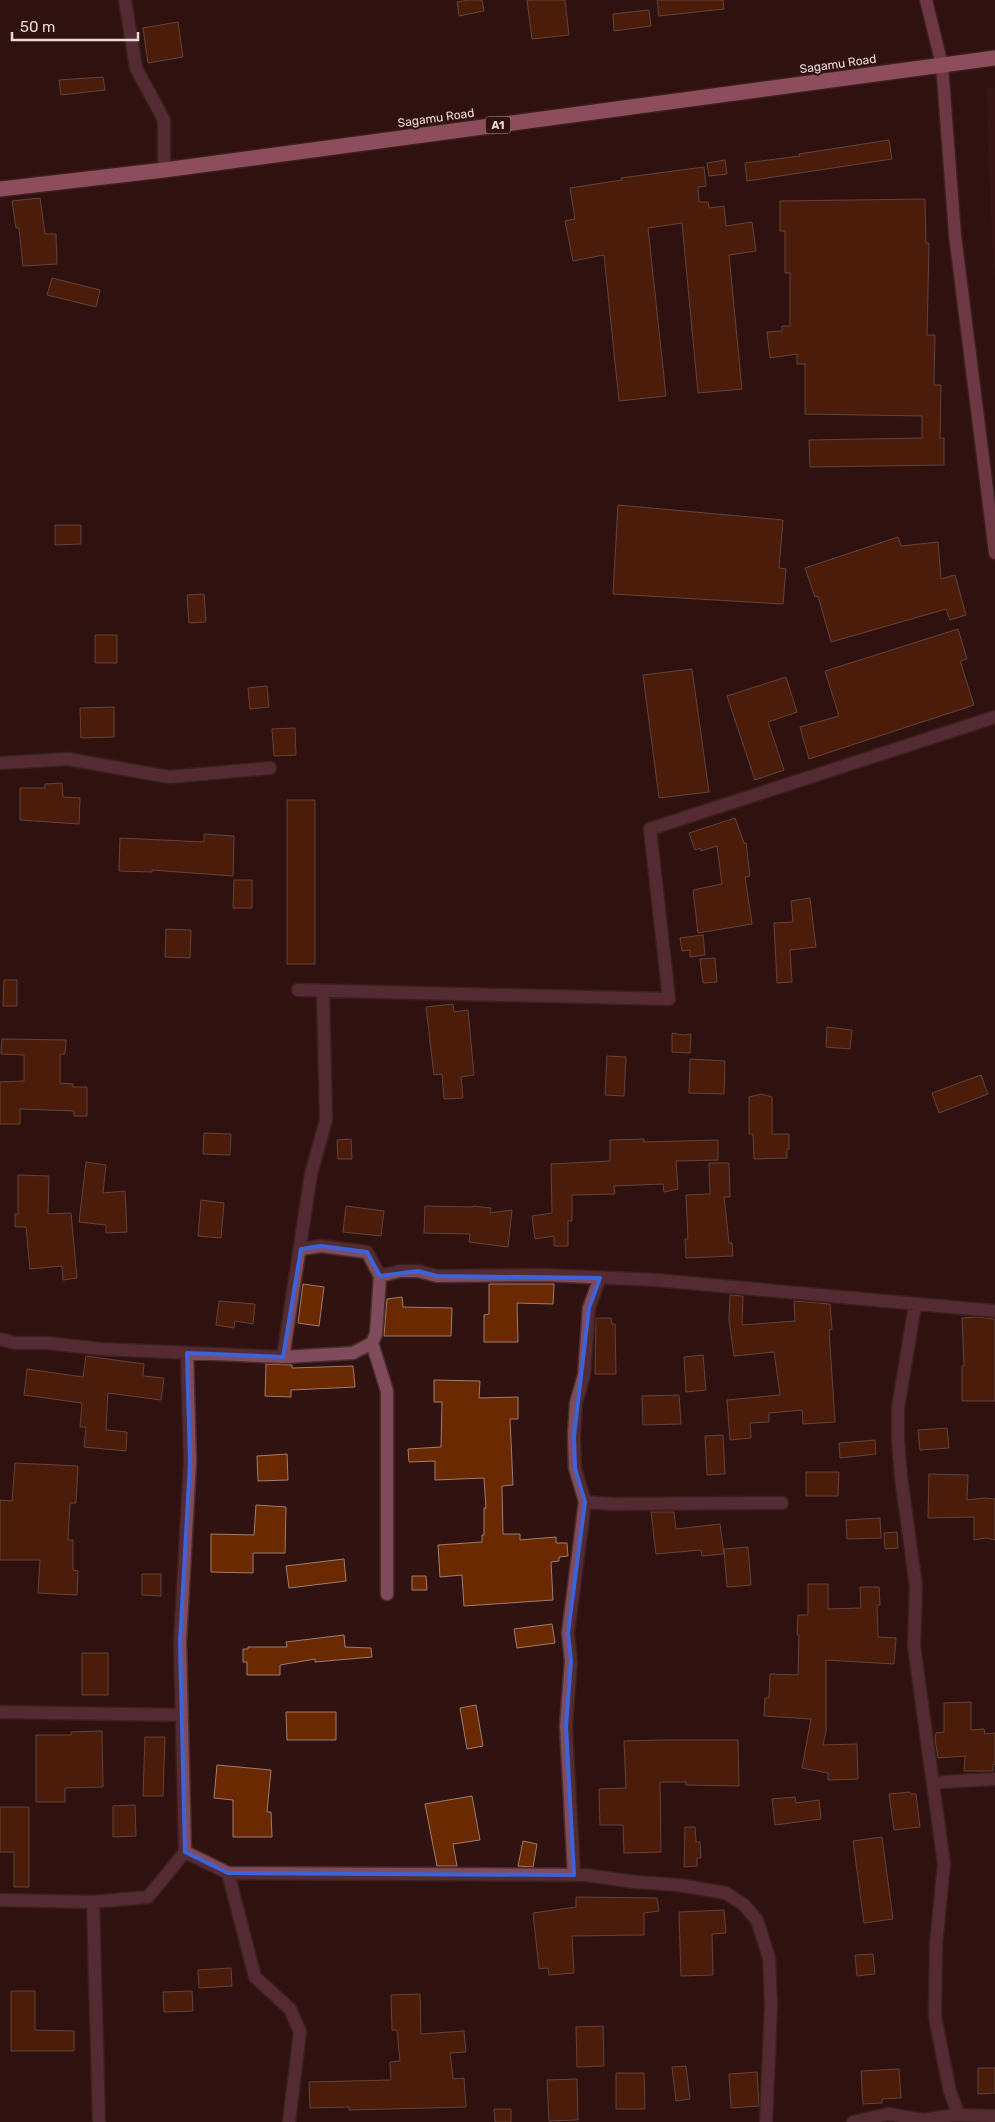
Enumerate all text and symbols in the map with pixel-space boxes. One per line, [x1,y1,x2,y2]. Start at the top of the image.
scale bar [12,10,139,42]
text: 50 m [20,18,55,36]
street label: Sagamu Road [799,52,877,76]
street label: Sagamu Road [397,106,475,130]
road number: A1 [486,116,510,134]

